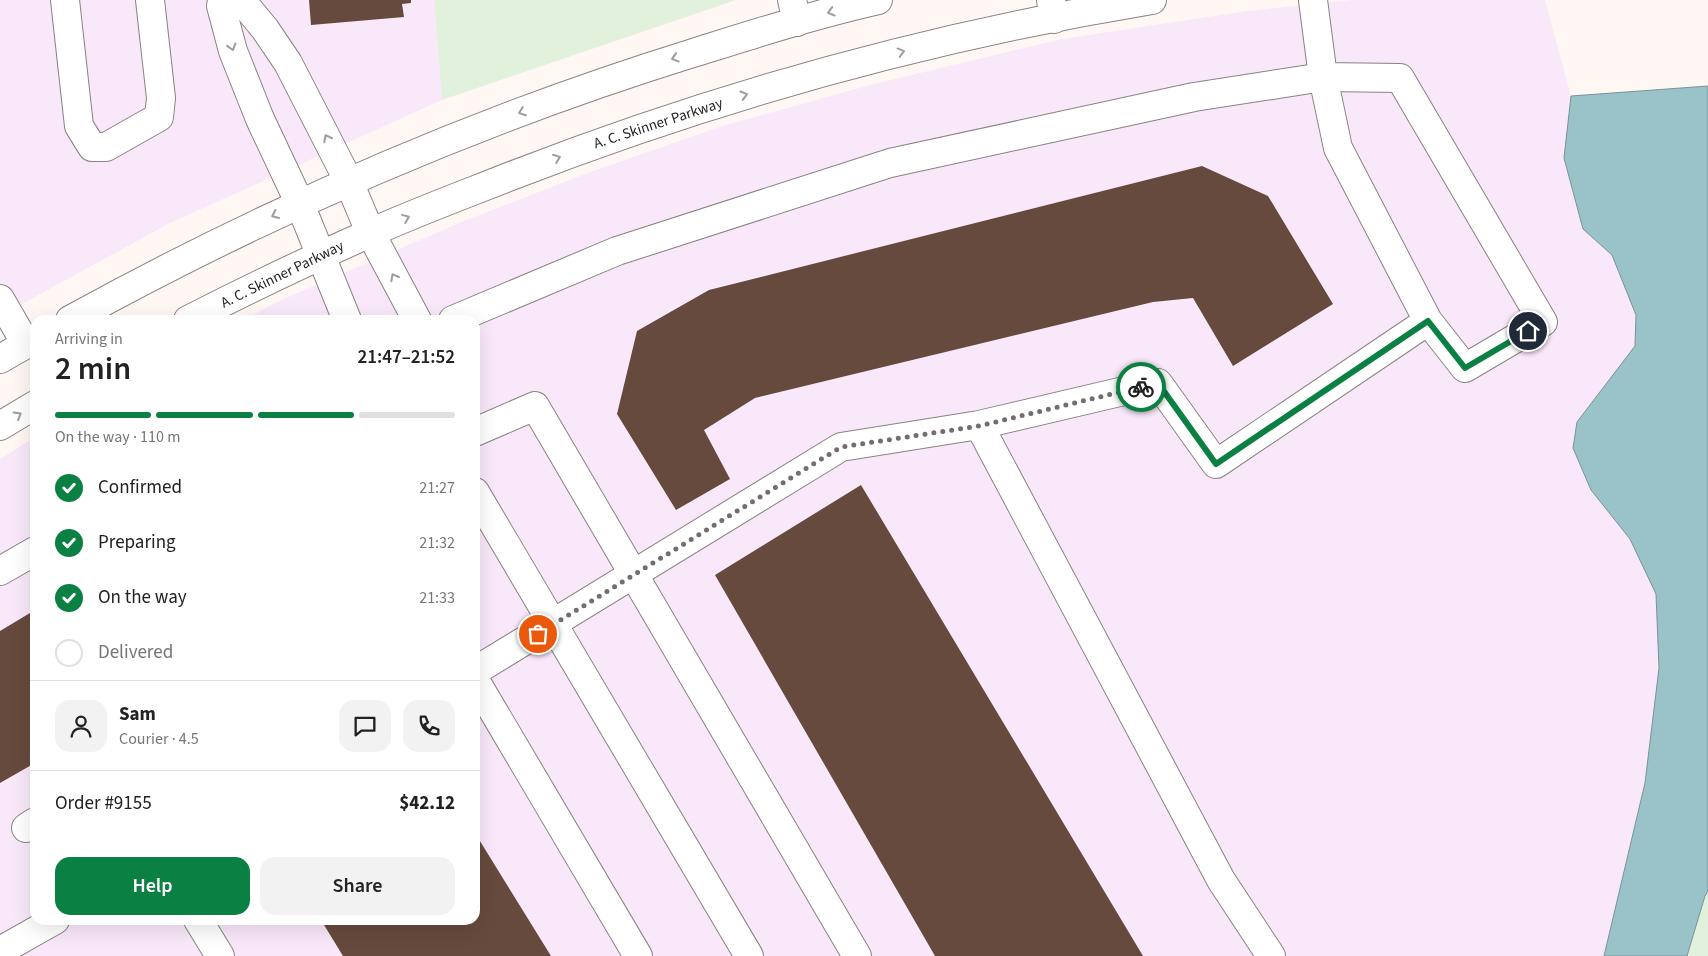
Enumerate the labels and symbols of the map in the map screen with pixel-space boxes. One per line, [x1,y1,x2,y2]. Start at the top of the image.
one-way arrow [827,6,836,17]
one-way arrow [227,43,237,51]
one-way arrow [897,48,905,58]
one-way arrow [672,53,680,63]
one-way arrow [740,91,748,101]
street label: A. C. Skinner Parkway [591,93,725,154]
one-way arrow [518,106,527,116]
one-way arrow [323,135,333,144]
one-way arrow [552,154,561,164]
one-way arrow [272,209,281,219]
one-way arrow [401,214,410,224]
street label: A. C. Skinner Parkway [217,236,347,313]
one-way arrow [390,273,400,282]
pin [1507,310,1549,352]
courier [1116,362,1166,412]
one-way arrow [12,412,21,422]
pin [517,613,559,655]

